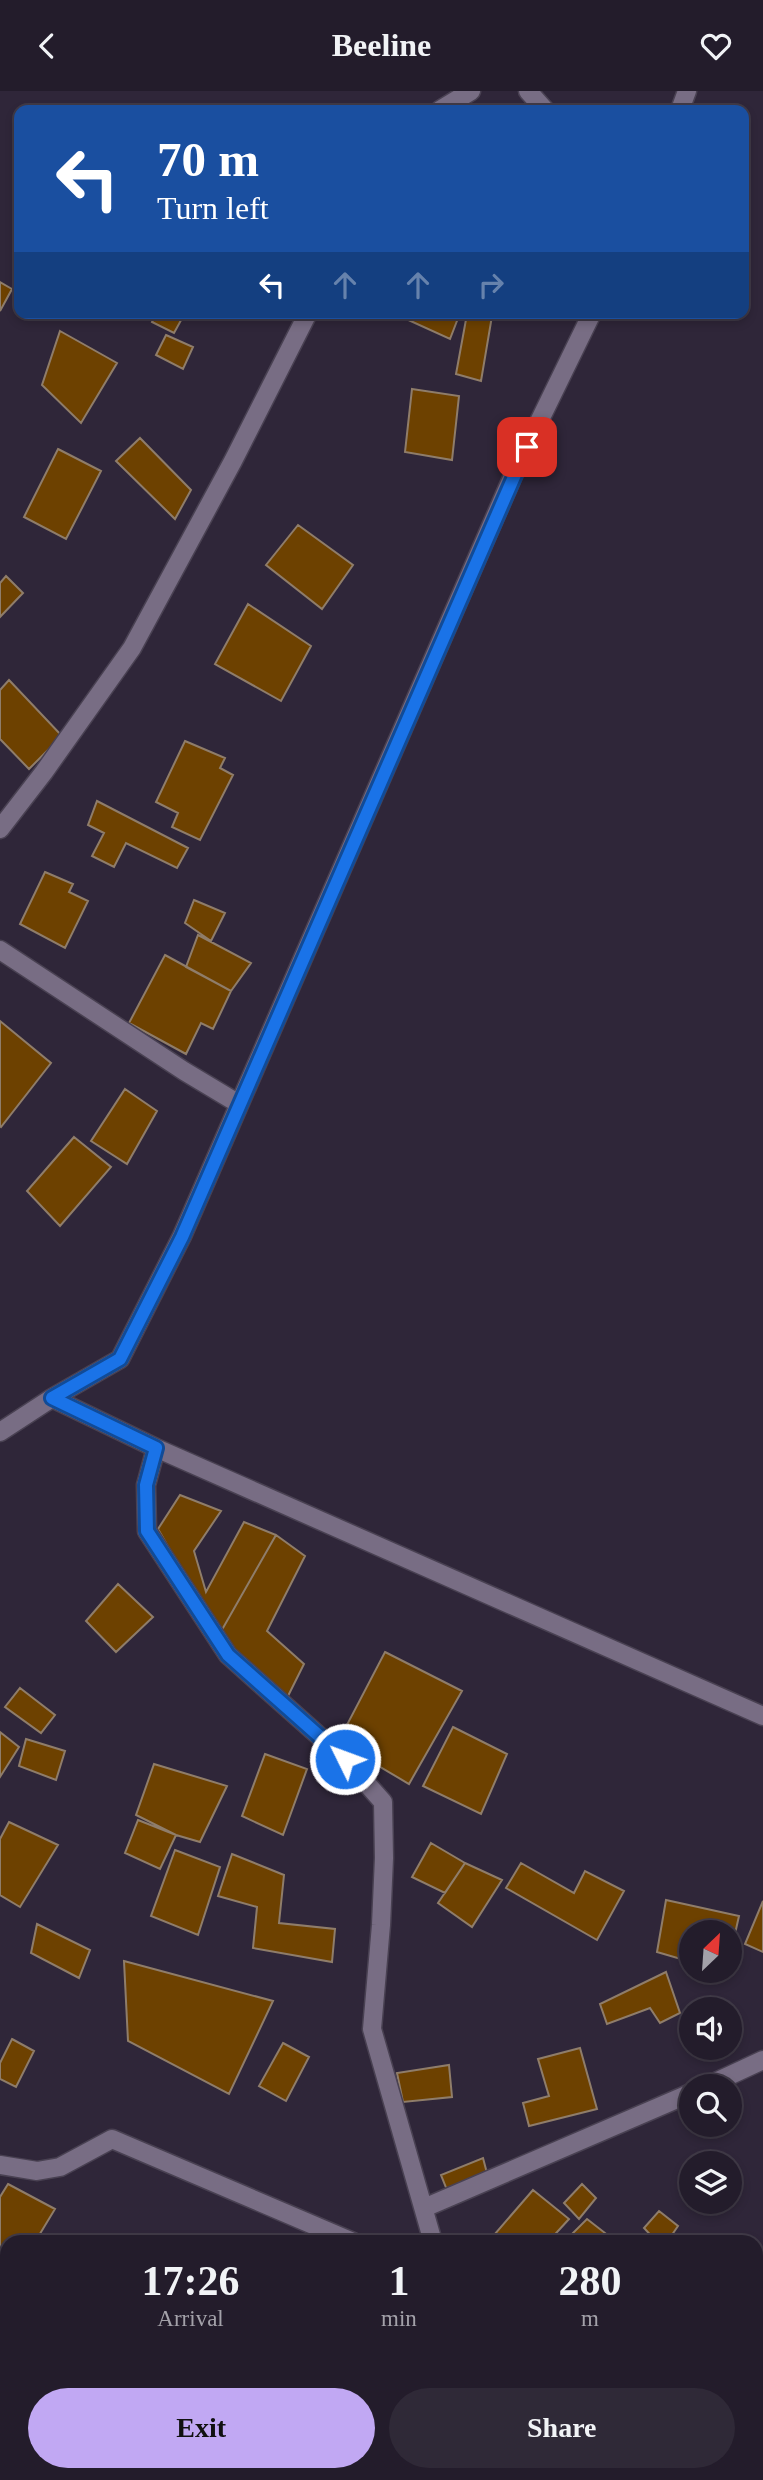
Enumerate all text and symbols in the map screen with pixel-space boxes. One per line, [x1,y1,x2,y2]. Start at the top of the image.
icon: back [28,27,66,65]
text: Beeline [332,27,431,63]
icon: heart [697,27,735,65]
text: 70 m [157,132,259,187]
icon: left [42,133,133,224]
text: Turn left [157,190,269,226]
icon: left [253,266,291,304]
icon: ahead [326,266,364,304]
icon: ahead [399,266,437,304]
icon: right [472,266,510,304]
pin [497,417,557,477]
icon: arrive [508,428,546,466]
position arrow [308,1722,382,1796]
north arrow [679,1920,742,1983]
map controls [679,1920,742,2214]
button: sound [679,1997,742,2060]
button: search [679,2074,742,2137]
button: layers [679,2151,742,2214]
text: 17:26 [142,2258,240,2304]
text: 1 [388,2258,409,2304]
text: 280 [558,2258,621,2304]
text: Arrival [157,2306,224,2331]
text: min [381,2306,417,2331]
text: m [581,2306,599,2331]
button: Exit [28,2388,375,2468]
button: Share [389,2388,735,2468]

